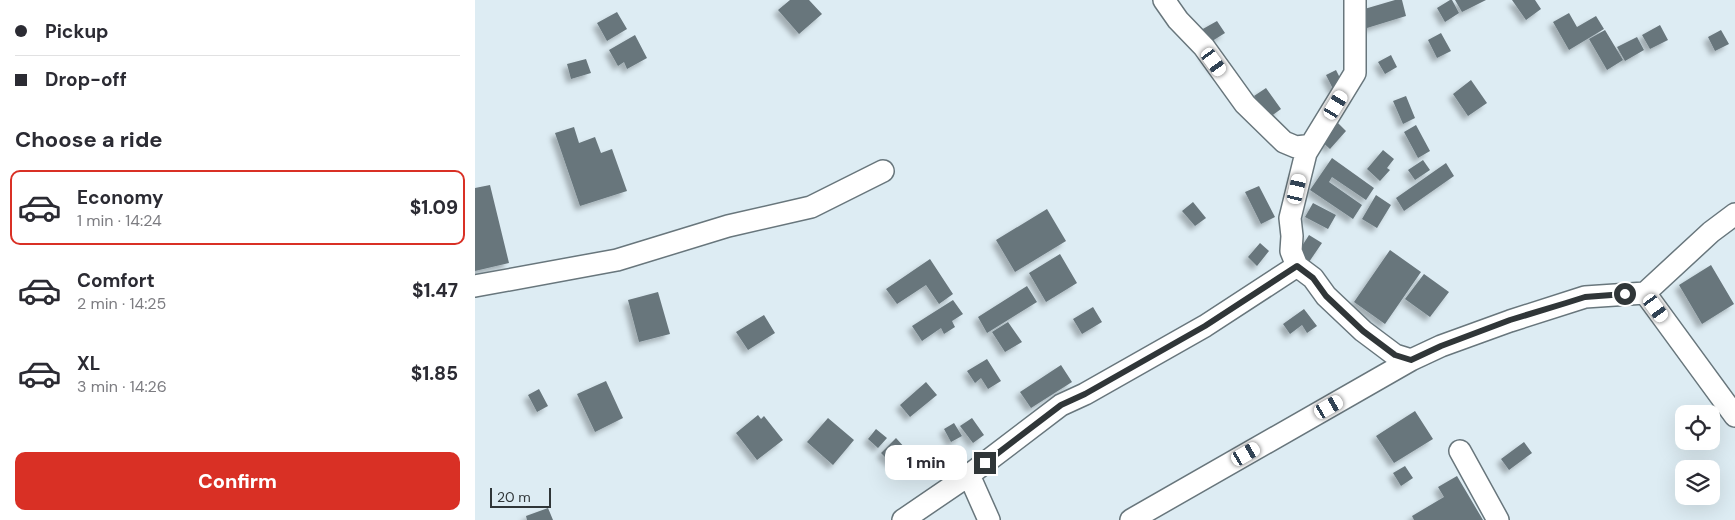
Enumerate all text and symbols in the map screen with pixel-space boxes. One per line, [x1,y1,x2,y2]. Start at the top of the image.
text: Pickup [45,19,109,44]
car [1199,45,1228,79]
text: Drop-off [45,67,127,92]
car [1321,88,1350,122]
text: Choose a ride [15,125,163,154]
car [1286,173,1307,205]
icon: car [17,185,62,230]
text: Economy [77,185,164,210]
text: $1.09 [410,195,458,220]
text: 1 min · 14:24 [77,210,162,231]
icon: car [17,268,62,313]
text: Comfort [77,268,155,293]
text: $1.47 [412,278,458,303]
route start [1614,283,1636,305]
car [1641,291,1670,325]
text: 2 min · 14:25 [77,293,166,314]
icon: car [17,351,62,396]
text: XL [77,351,100,376]
text: $1.85 [411,361,458,386]
text: 3 min · 14:26 [77,376,167,397]
car [1312,393,1345,421]
map controls [1675,405,1720,505]
button: locate [1675,405,1720,450]
car [1229,440,1262,468]
callout: 1 min [885,446,967,480]
button: Confirm [15,452,460,510]
text: 1 min [906,452,946,473]
route end [974,452,996,474]
button: layers [1675,460,1720,505]
scale bar [490,485,551,508]
text: 20 m [497,488,531,506]

